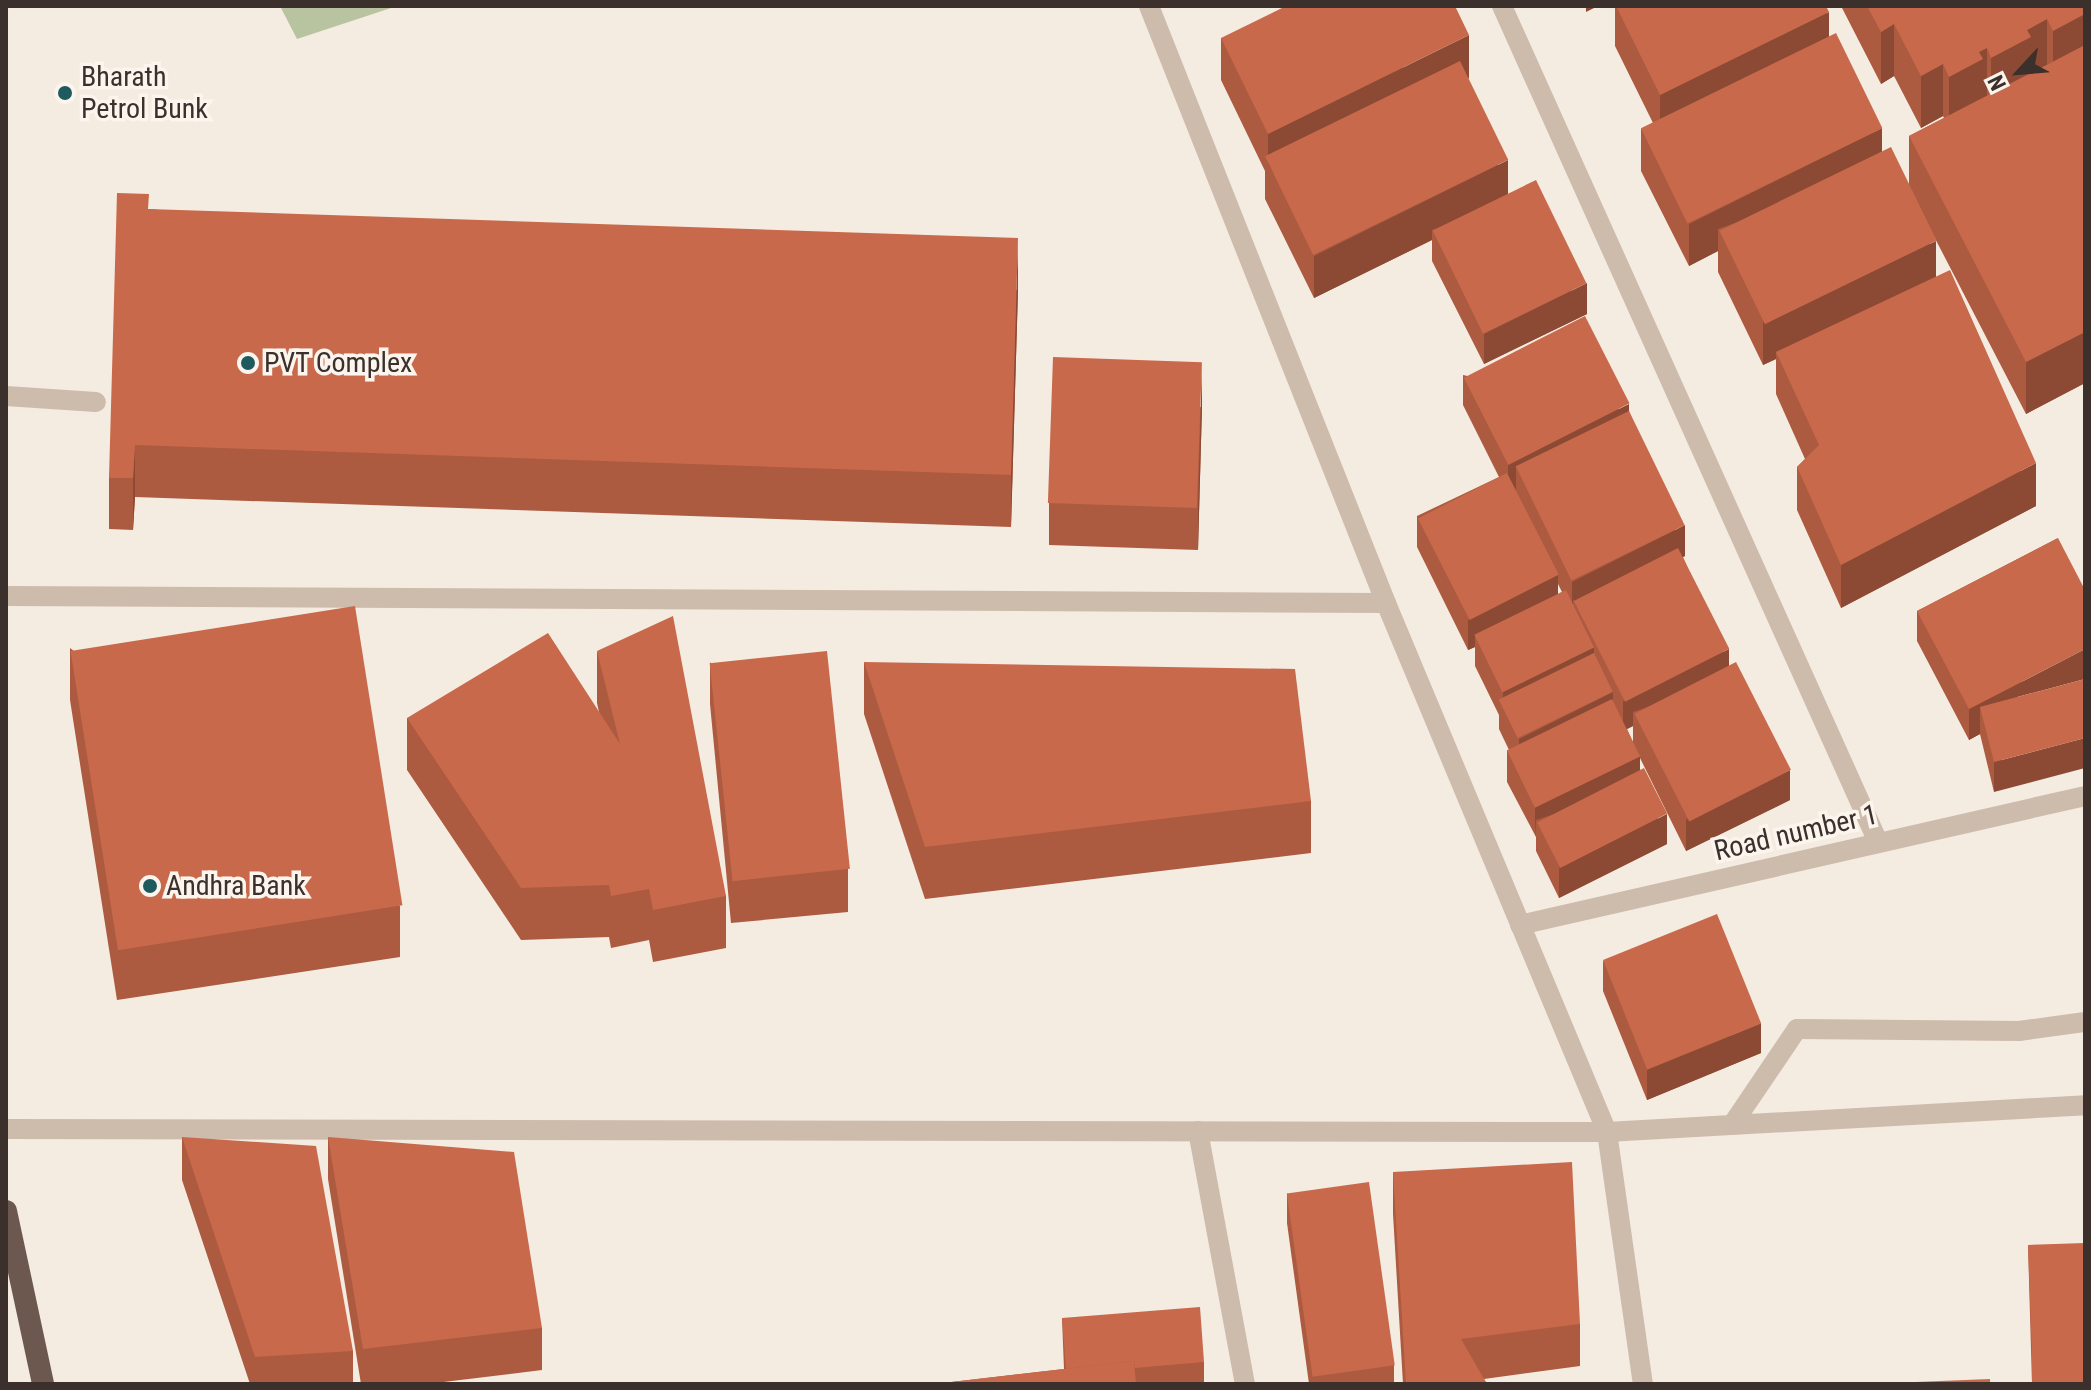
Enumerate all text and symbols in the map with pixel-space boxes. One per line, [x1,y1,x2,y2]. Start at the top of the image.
north arrow [1979,32,2059,112]
place label: Bharath Petrol Bunk [81,60,208,126]
text: N [1983,71,2011,94]
marker: Bharath Petrol Bunk [56,84,74,102]
place label: PVT Complex [264,346,413,380]
marker: PVT Complex [239,354,257,372]
street label: Road number 1 [1711,798,1881,868]
place label: Andhra Bank [166,869,306,903]
marker: Andhra Bank [141,877,159,895]

